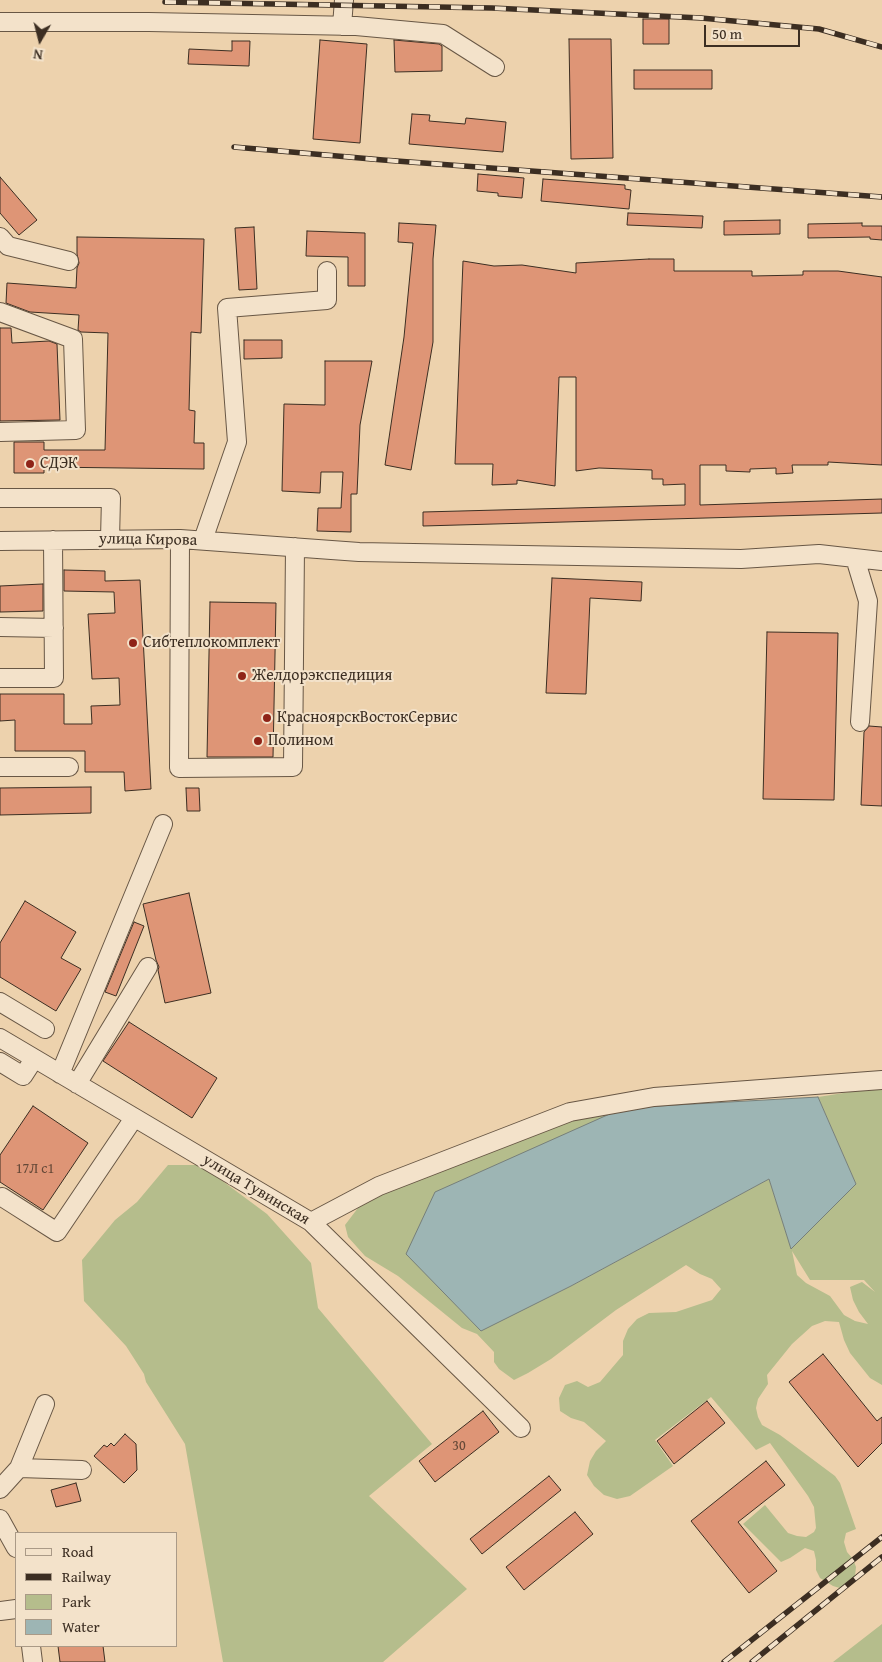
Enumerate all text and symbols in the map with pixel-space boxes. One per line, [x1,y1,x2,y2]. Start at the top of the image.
north arrow [15,15,65,65]
scale bar [707,15,803,47]
text: 50 m [712,23,742,44]
text: N [32,44,44,65]
place label: СДЭК [40,454,78,474]
marker: СДЭК [24,458,36,470]
street label: улица Кирова [99,530,197,550]
place label: Сибтеплокомплект [143,633,280,653]
marker: Сибтеплокомплект [127,637,139,649]
place label: Желдорэкспедиция [252,666,392,686]
marker: Желдорэкспедиция [236,670,248,682]
place label: КрасноярскВостокСервис [277,708,458,728]
marker: КрасноярскВостокСервис [261,712,273,724]
place label: Полином [268,731,334,751]
marker: Полином [252,735,264,747]
street label: улица Тувинская [199,1150,313,1230]
house number: 17Л с1 [16,1161,54,1177]
house number: 30 [452,1438,466,1454]
legend [15,1532,178,1647]
text: Road [62,1541,93,1562]
text: Railway [62,1566,111,1587]
text: Park [62,1591,91,1612]
text: Water [62,1616,100,1637]

